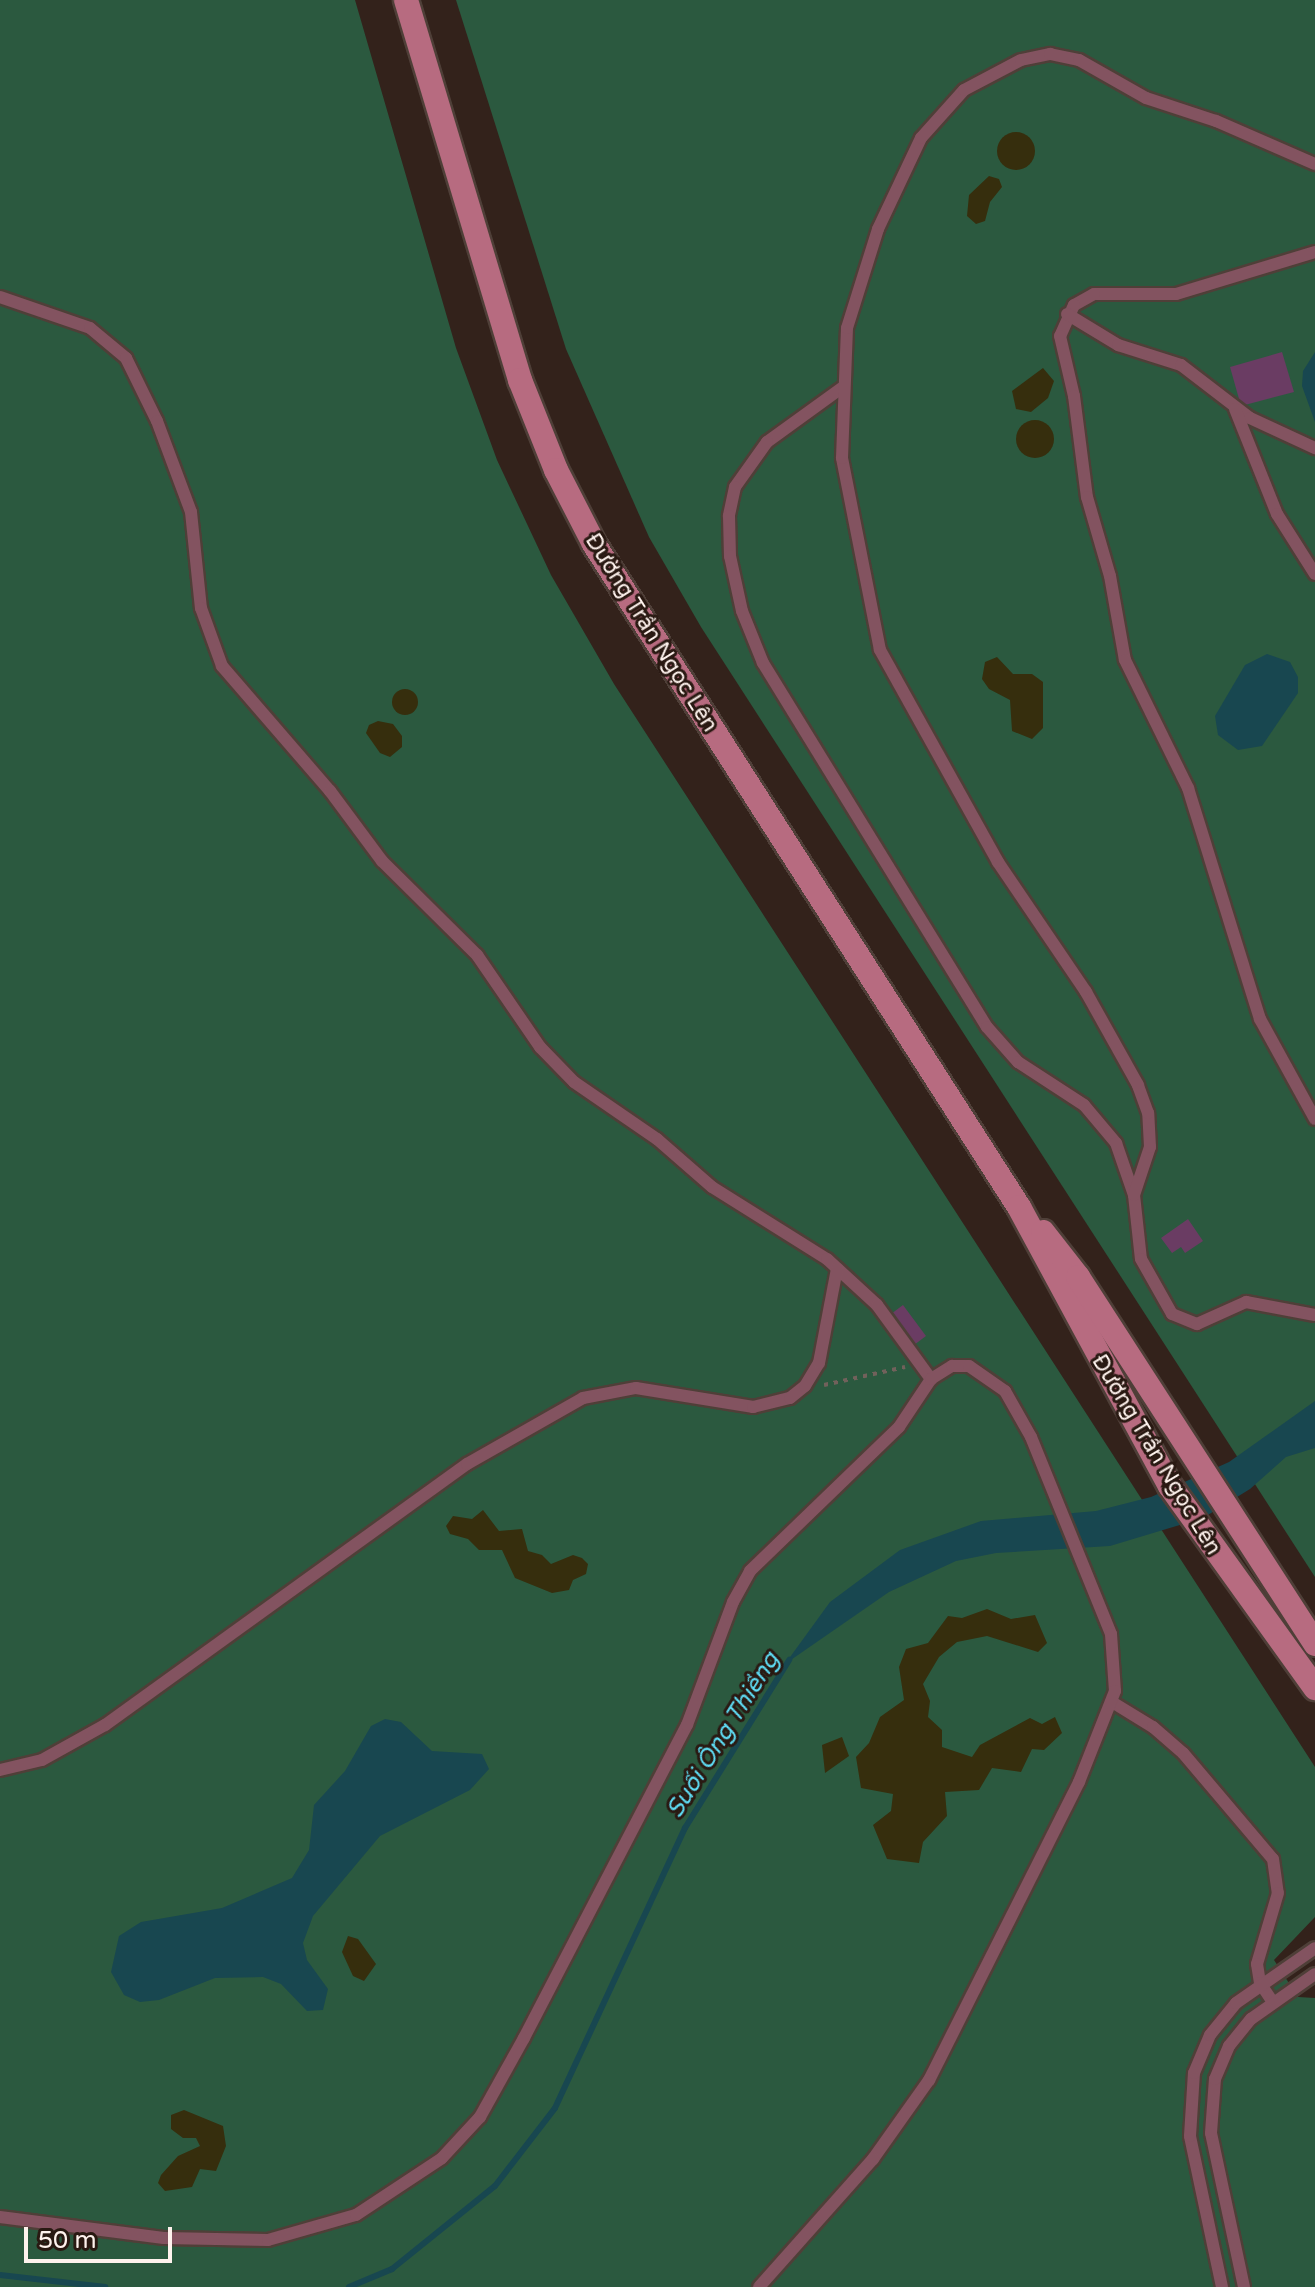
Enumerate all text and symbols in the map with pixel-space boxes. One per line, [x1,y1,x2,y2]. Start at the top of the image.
street label: Đường Trần Ngọc Lên [579,529,723,737]
street label: Đường Trần Ngọc Lên [1086,1350,1226,1560]
water label: Suối Ông Thiềng [661,1647,785,1823]
scale bar [28,2211,176,2261]
text: 50 m [38,2226,96,2255]

